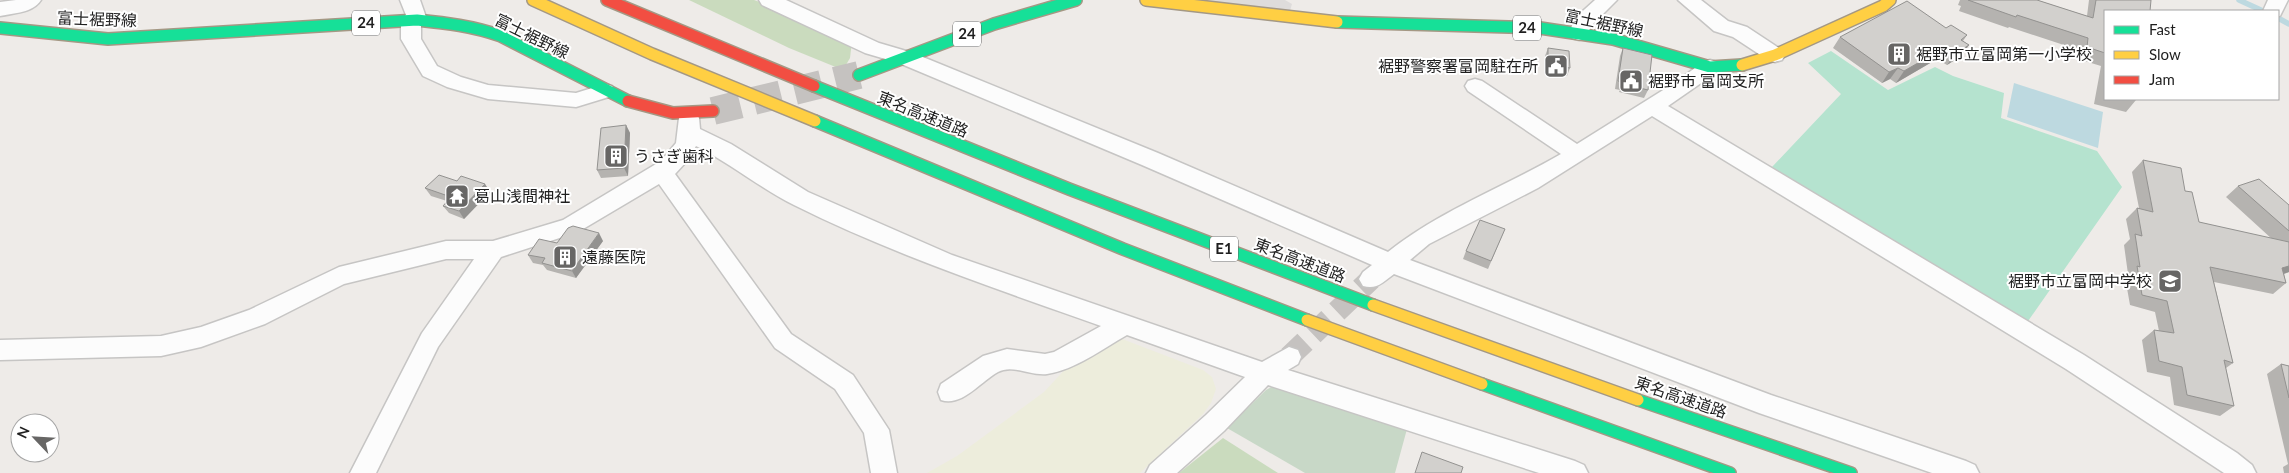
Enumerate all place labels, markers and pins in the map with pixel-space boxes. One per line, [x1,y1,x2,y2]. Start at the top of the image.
building icon: 裾野市立富岡第一小学校 [1886,41,1912,67]
place label: 裾野市立富岡第一小学校 [1916,44,2092,63]
public building icon: 裾野警察署富岡駐在所 [1543,53,1569,79]
place label: 裾野警察署富岡駐在所 [1378,56,1538,75]
public building icon: 裾野市 富岡支所 [1618,68,1644,94]
place label: 裾野市 富岡支所 [1648,71,1764,90]
building icon: うさぎ歯科 [603,143,629,169]
place label: うさぎ歯科 [634,146,714,165]
temple icon: 葛山浅間神社 [444,183,470,209]
place label: 葛山浅間神社 [474,186,570,205]
building icon: 遠藤医院 [552,244,578,270]
place label: 遠藤医院 [582,247,646,266]
school or university icon: 裾野市立富岡中学校 [2157,268,2183,294]
place label: 裾野市立富岡中学校 [2008,271,2152,290]

